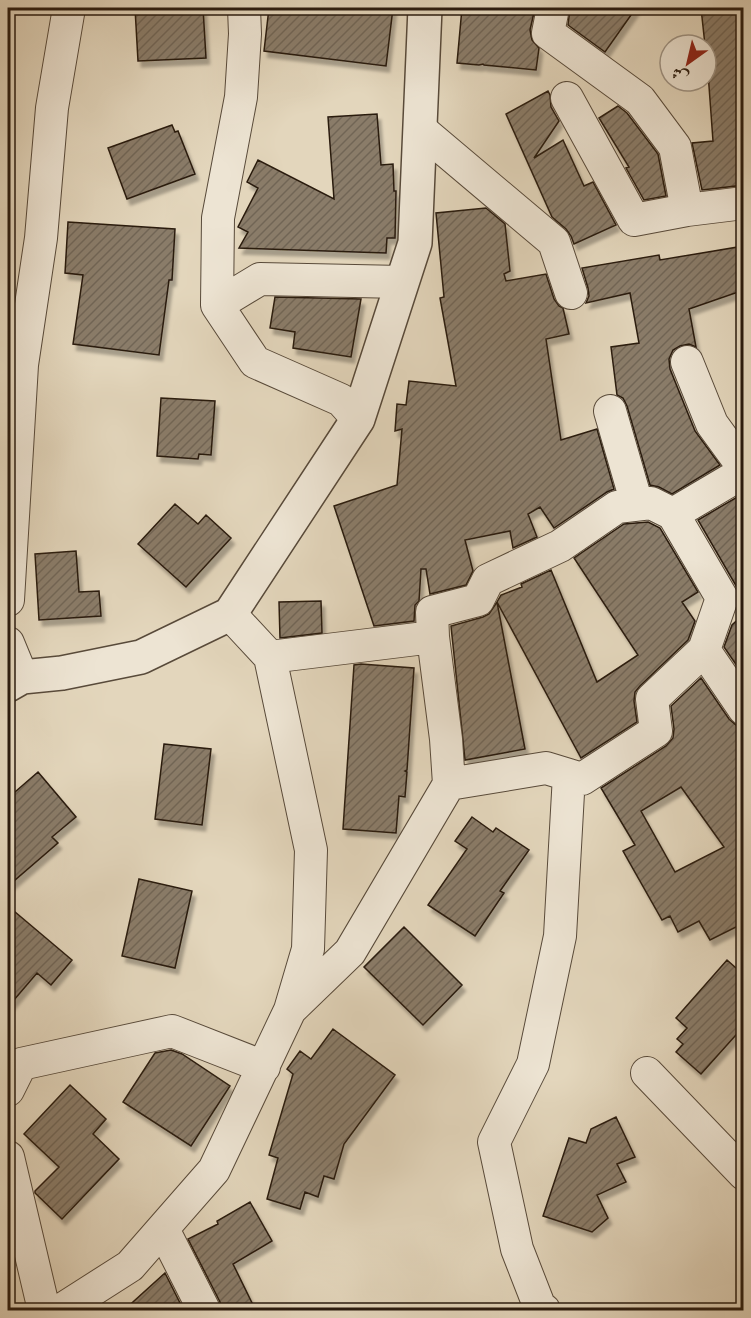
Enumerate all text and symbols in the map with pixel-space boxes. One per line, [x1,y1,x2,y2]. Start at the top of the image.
north arrow [658,33,718,93]
text: ش [667,63,692,88]

